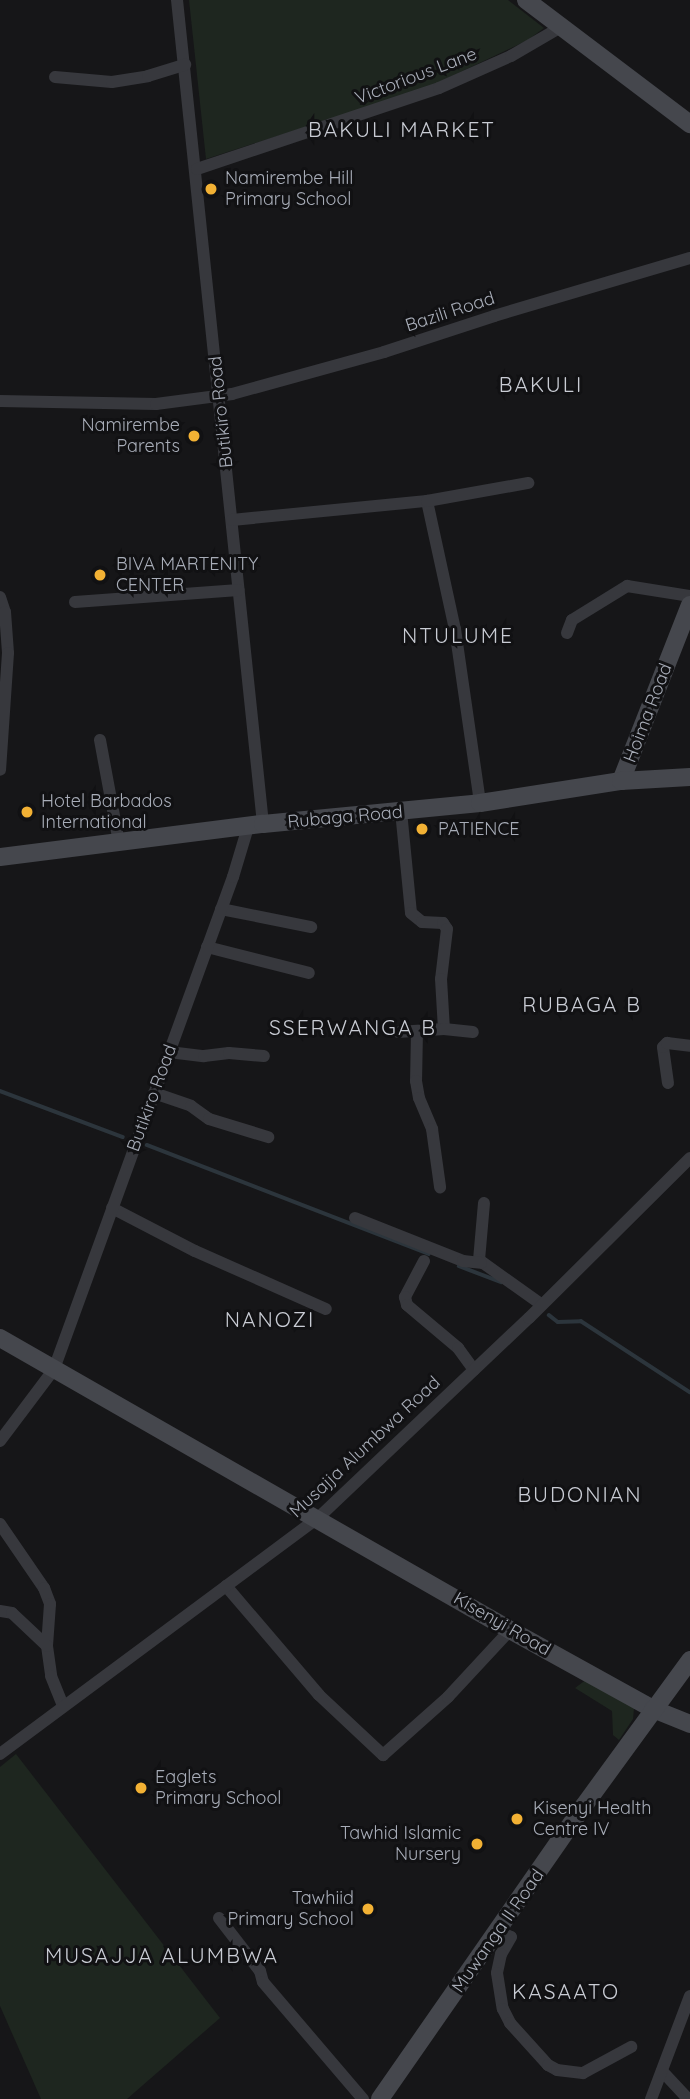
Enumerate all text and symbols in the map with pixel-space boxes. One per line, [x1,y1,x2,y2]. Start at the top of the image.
street label: Victorious Lane [352,43,480,109]
district label: BAKULI MARKET [310,116,494,142]
place label: Namirembe Hill Primary School [225,168,353,210]
marker: Namirembe Hill Primary School [203,181,219,197]
street label: Bazili Road [403,287,497,337]
street label: Butikiro Road [204,355,238,469]
district label: BAKULI [499,371,583,397]
place label: Namirembe Parents [82,415,180,458]
marker: Namirembe Parents [186,428,202,444]
place label: BIVA MARTENITY CENTER [116,554,258,596]
marker: BIVA MARTENITY CENTER [90,565,110,585]
district label: NTULUME [403,622,513,648]
street label: Hoima Road [619,660,677,766]
place label: Hotel Barbados International [41,791,172,834]
street label: Rubaga Road [286,801,404,833]
marker: Hotel Barbados International [19,804,35,820]
place label: PATIENCE [438,818,519,840]
marker: PATIENCE [412,819,432,839]
district label: RUBAGA B [523,991,641,1017]
district label: SSERWANGA B [270,1014,436,1040]
street label: Butikiro Road [123,1042,181,1154]
district label: NANOZI [225,1306,315,1332]
street label: Musajja Alumbwa Road [285,1372,445,1522]
district label: BUDONIAN [518,1481,642,1507]
street label: Kisenyi Road [450,1588,554,1660]
place label: Eaglets Primary School [155,1767,281,1810]
marker: Eaglets Primary School [133,1780,149,1796]
place label: Kisenyi Health Centre IV [533,1798,651,1840]
marker: Kisenyi Health Centre IV [507,1809,527,1829]
place label: Tawhid Islamic Nursery [340,1823,461,1866]
marker: Tawhid Islamic Nursery [467,1834,487,1854]
street label: Muwanga II Road [447,1865,549,1997]
place label: Tawhiid Primary School [228,1888,354,1930]
marker: Tawhiid Primary School [360,1901,376,1917]
district label: MUSAJJA ALUMBWA [47,1942,277,1968]
district label: KASAATO [513,1978,619,2004]

